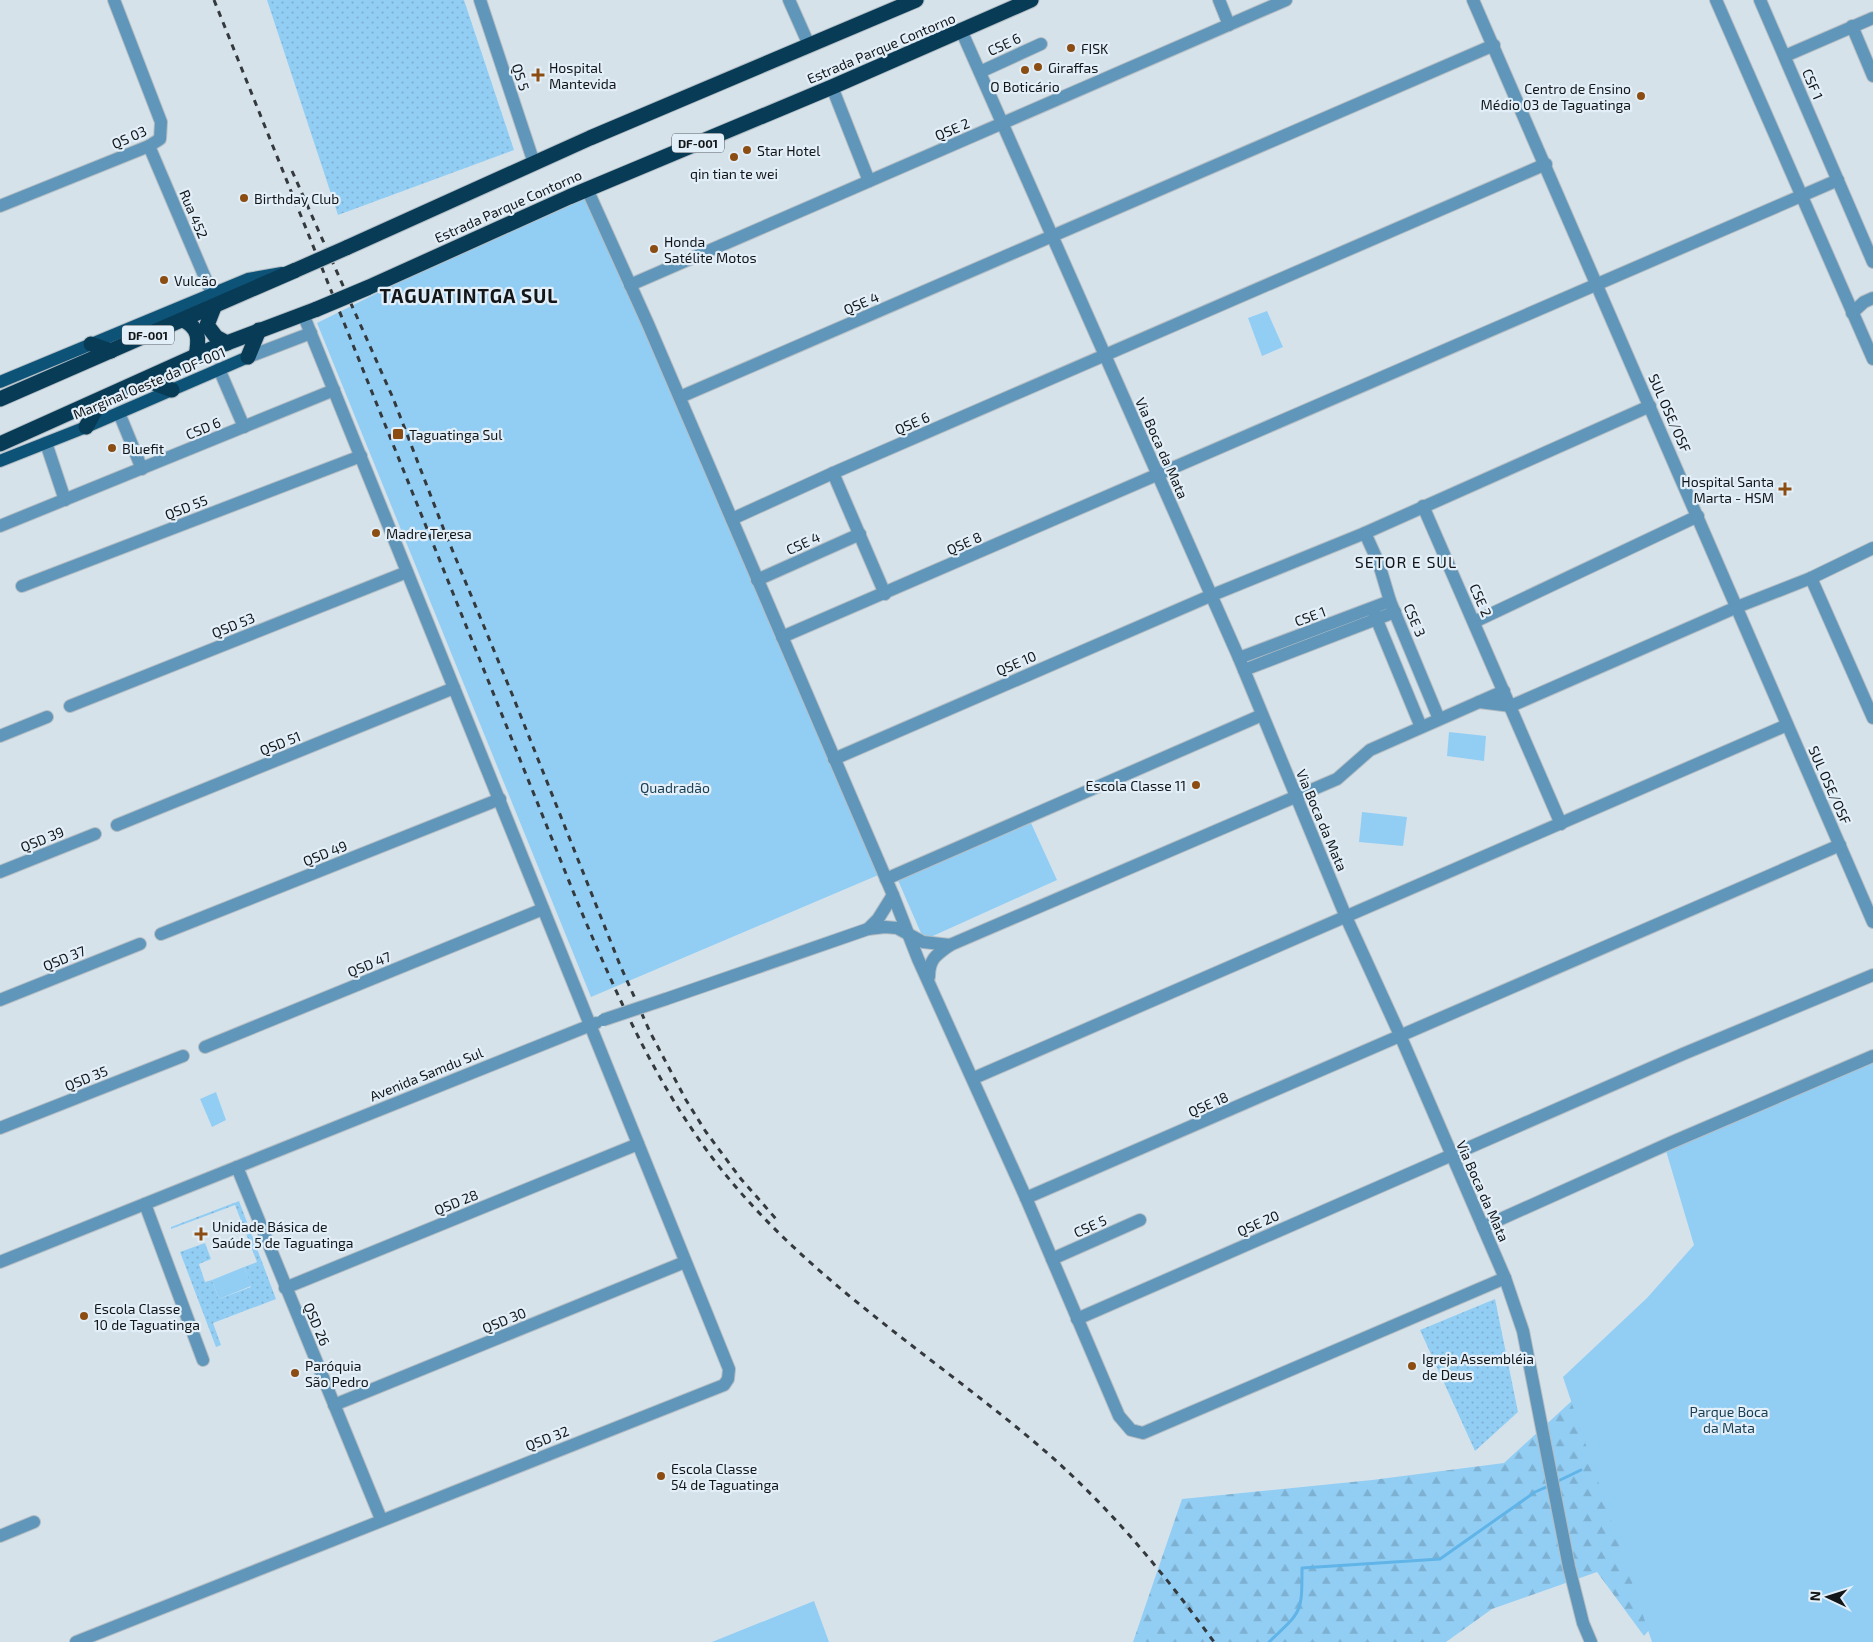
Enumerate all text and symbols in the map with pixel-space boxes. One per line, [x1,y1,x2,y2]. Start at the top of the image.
street label: Estrada Parque Contorno [804,9,958,87]
street label: CSE 6 [985,29,1023,59]
place label: FISK [1081,40,1109,57]
marker: FISK [1065,42,1077,54]
place label: Hospital Mantevida [549,59,617,92]
place label: Giraffas [1048,59,1098,76]
street label: QS 5 [509,61,533,93]
marker: Giraffas [1032,61,1044,73]
marker: O Boticário [1019,64,1031,76]
street label: CSF 1 [1799,66,1827,102]
marker: Hospital Mantevida [531,68,545,82]
place label: O Boticário [990,78,1060,95]
place label: Centro de Ensino Médio 03 de Taguatinga [1481,80,1631,113]
marker: Centro de Ensino Médio 03 de Taguatinga [1635,90,1647,102]
street label: QSE 2 [932,114,972,144]
street label: QS 03 [109,122,149,152]
road number: DF-001 [672,134,724,152]
place label: Star Hotel [757,142,821,159]
marker: Star Hotel [741,144,753,156]
marker: qin tian te wei [728,151,740,163]
place label: qin tian te wei [690,165,778,182]
street label: Estrada Parque Contorno [432,166,584,246]
street label: Rua 452 [176,187,212,241]
place label: Birthday Club [254,190,339,207]
marker: Birthday Club [238,192,250,204]
place label: Honda Satélite Motos [664,233,757,266]
marker: Honda Satélite Motos [648,243,660,255]
place label: Vulcão [174,272,217,289]
marker: Vulcão [158,274,170,286]
district label: TAGUATINTGA SUL [380,284,558,307]
street label: QSE 4 [841,288,881,318]
road number: DF-001 [122,326,174,344]
street label: Marginal Oeste da DF-001 [70,343,228,423]
street label: SUL OSE/OSF [1645,371,1695,455]
street label: Via Boca da Mata [1132,395,1192,501]
street label: QSE 6 [892,408,932,438]
street label: CSD 6 [183,413,223,443]
place label: Taguatinga Sul [409,426,503,443]
marker: Taguatinga Sul [391,427,405,441]
place label: Bluefit [122,440,164,457]
marker: Bluefit [106,442,118,454]
place label: Hospital Santa Marta - HSM [1681,473,1774,506]
marker: Hospital Santa Marta - HSM [1778,482,1792,496]
street label: QSD 55 [162,491,210,523]
place label: Madre Teresa [386,525,472,542]
marker: Madre Teresa [370,527,382,539]
street label: CSE 4 [783,528,823,558]
street label: QSE 8 [944,528,984,558]
district label: SETOR E SUL [1355,552,1457,571]
street label: CSE 2 [1466,581,1496,619]
street label: CSE 3 [1400,601,1430,639]
street label: CSE 1 [1292,602,1328,630]
street label: QSD 53 [209,609,257,641]
street label: QSE 10 [993,647,1039,679]
street label: QSD 51 [257,727,303,759]
street label: SUL OSE/OSF [1805,743,1855,827]
street label: Via Boca da Mata [1293,767,1351,873]
place label: Escola Classe 11 [1086,777,1186,794]
park label: Quadradão [640,779,710,796]
marker: Escola Classe 11 [1190,779,1202,791]
street label: QSD 39 [18,823,66,855]
street label: QSD 49 [300,836,350,870]
street label: QSD 37 [40,942,88,974]
street label: QSD 47 [345,948,393,980]
street label: Avenida Samdu Sul [367,1043,486,1104]
street label: QSD 35 [62,1062,110,1094]
street label: QSE 18 [1185,1088,1231,1120]
street label: Via Boca da Mata [1453,1138,1513,1244]
street label: QSD 28 [431,1186,481,1218]
street label: QSE 20 [1234,1206,1282,1240]
street label: CSE 5 [1071,1211,1109,1241]
place label: Unidade Básica de Saúde 5 de Taguatinga [212,1218,354,1251]
marker: Unidade Básica de Saúde 5 de Taguatinga [194,1227,208,1241]
place label: Escola Classe 10 de Taguatinga [94,1300,200,1333]
street label: QSD 26 [300,1300,334,1348]
street label: QSD 30 [480,1304,528,1336]
marker: Escola Classe 10 de Taguatinga [78,1310,90,1322]
place label: Igreja Assembléia de Deus [1422,1350,1534,1383]
place label: Paróquia São Pedro [305,1357,369,1390]
marker: Igreja Assembléia de Deus [1406,1360,1418,1372]
marker: Paróquia São Pedro [289,1367,301,1379]
park label: Parque Boca da Mata [1689,1403,1769,1436]
street label: QSD 32 [523,1422,571,1454]
place label: Escola Classe 54 de Taguatinga [671,1460,779,1493]
marker: Escola Classe 54 de Taguatinga [655,1470,667,1482]
north arrow [1803,1572,1853,1622]
text: N [1806,1590,1823,1602]

